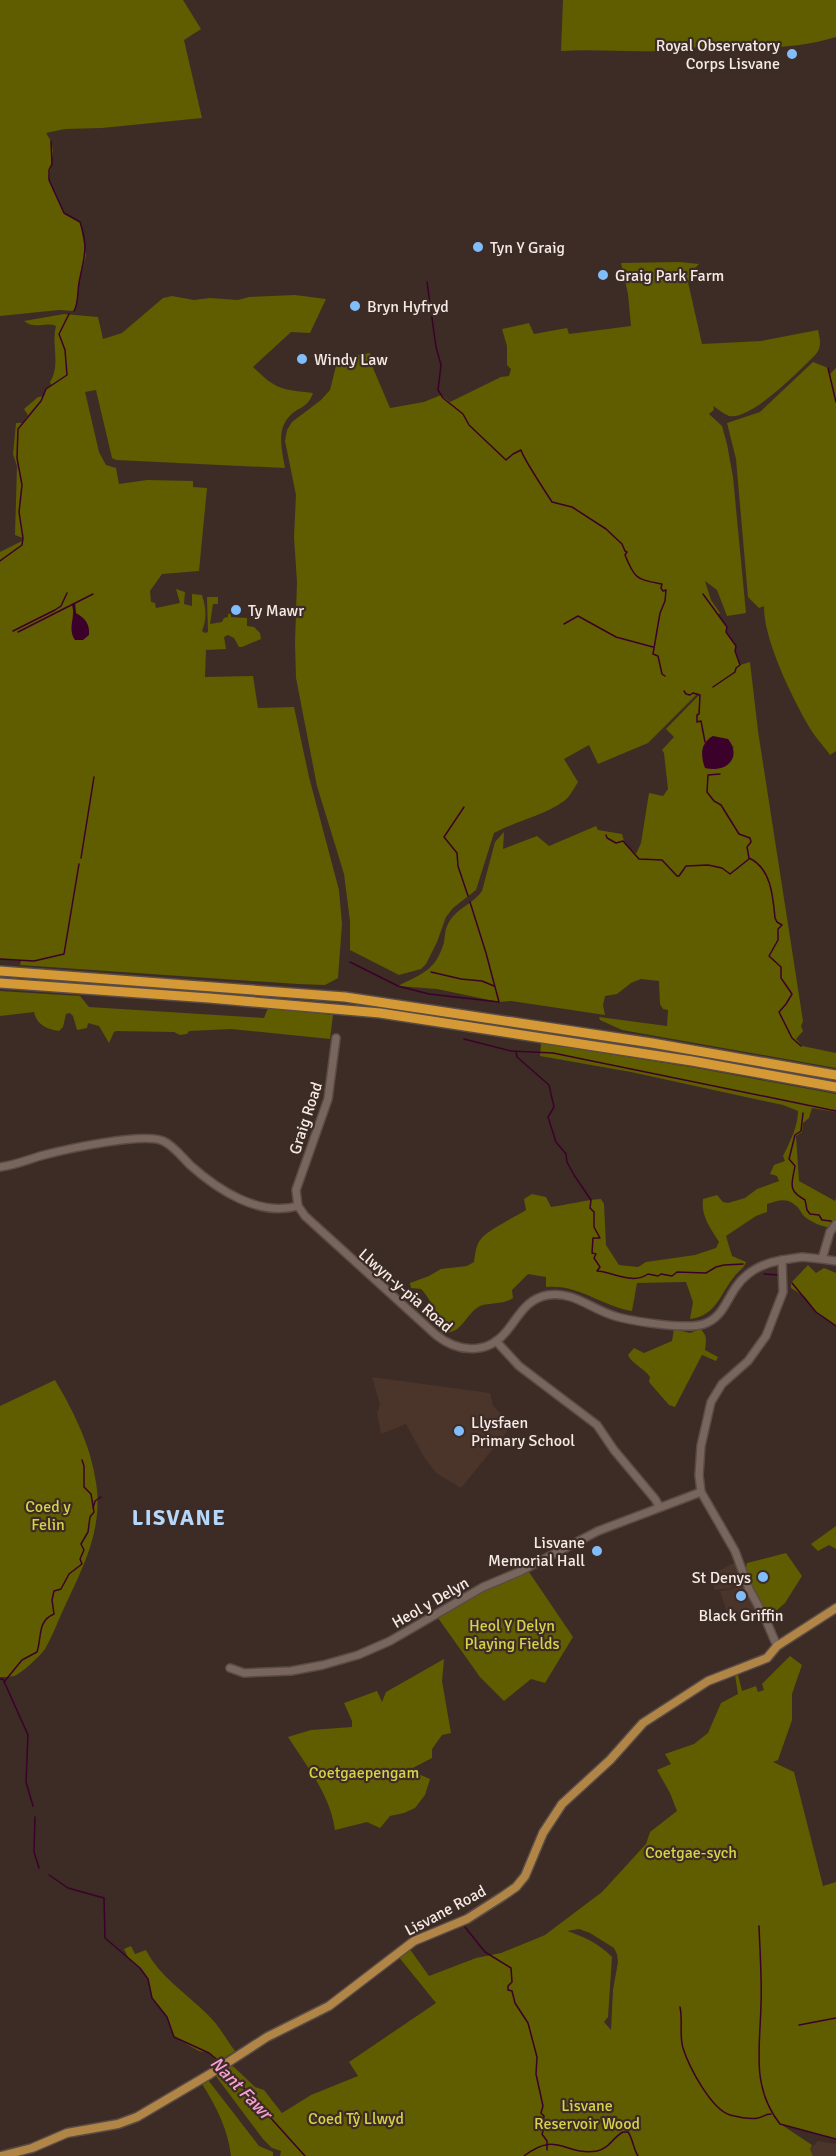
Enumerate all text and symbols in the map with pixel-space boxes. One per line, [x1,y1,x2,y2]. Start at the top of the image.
place label: Royal Observatory Corps Lisvane [656,36,781,74]
marker: Royal Observatory Corps Lisvane [785,47,799,61]
place label: Tyn Y Graig [490,238,565,258]
marker: Tyn Y Graig [471,240,485,254]
place label: Graig Park Farm [615,266,724,286]
marker: Graig Park Farm [596,268,610,282]
place label: Bryn Hyfryd [367,297,449,317]
marker: Bryn Hyfryd [348,299,362,313]
place label: Windy Law [314,350,388,370]
marker: Windy Law [295,352,309,366]
place label: Ty Mawr [248,601,304,621]
marker: Ty Mawr [229,603,243,617]
street label: Graig Road [285,1080,327,1157]
street label: Llwyn-y-pia Road [354,1245,456,1337]
place label: Llysfaen Primary School [471,1413,575,1451]
marker: Llysfaen Primary School [452,1424,466,1438]
park label: Coed y Felin [25,1497,71,1535]
district label: LISVANE [132,1504,226,1531]
place label: Lisvane Memorial Hall [488,1533,585,1571]
marker: Lisvane Memorial Hall [590,1544,604,1558]
place label: St Denys [692,1568,751,1588]
marker: St Denys [756,1570,770,1584]
street label: Heol y Delyn [389,1573,472,1633]
marker: Black Griffin [734,1589,748,1603]
place label: Black Griffin [698,1606,784,1626]
park label: Heol Y Delyn Playing Fields [464,1616,560,1654]
park label: Coetgaepengam [309,1763,419,1783]
park label: Coetgae-sych [645,1843,737,1863]
street label: Lisvane Road [401,1881,490,1941]
water label: Nant Fawr [206,2052,278,2126]
park label: Lisvane Reservoir Wood [534,2096,640,2134]
park label: Coed Tŷ Llwyd [308,2109,404,2129]

